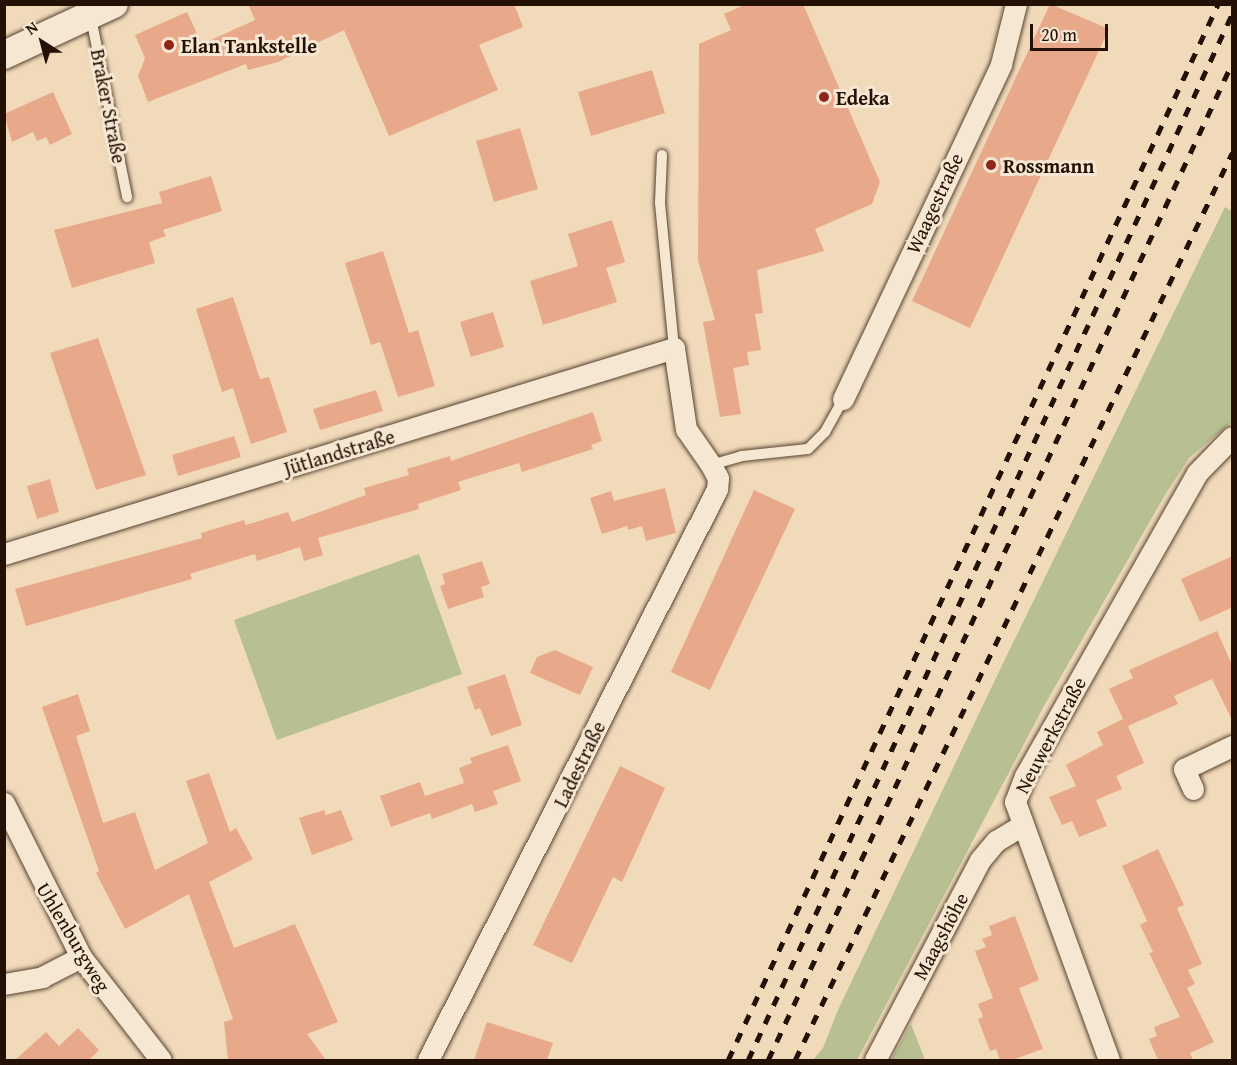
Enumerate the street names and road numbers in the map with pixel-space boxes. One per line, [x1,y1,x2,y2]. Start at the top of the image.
street label: Braker Straße [86,47,132,165]
street label: Waagestraße [900,149,968,257]
street label: Jütlandstraße [281,424,397,480]
street label: Neuwerkstraße [1009,673,1091,797]
street label: Ladestraße [548,717,610,811]
street label: Uhlenburgweg [32,878,116,996]
street label: Maagshöhe [907,888,973,984]

